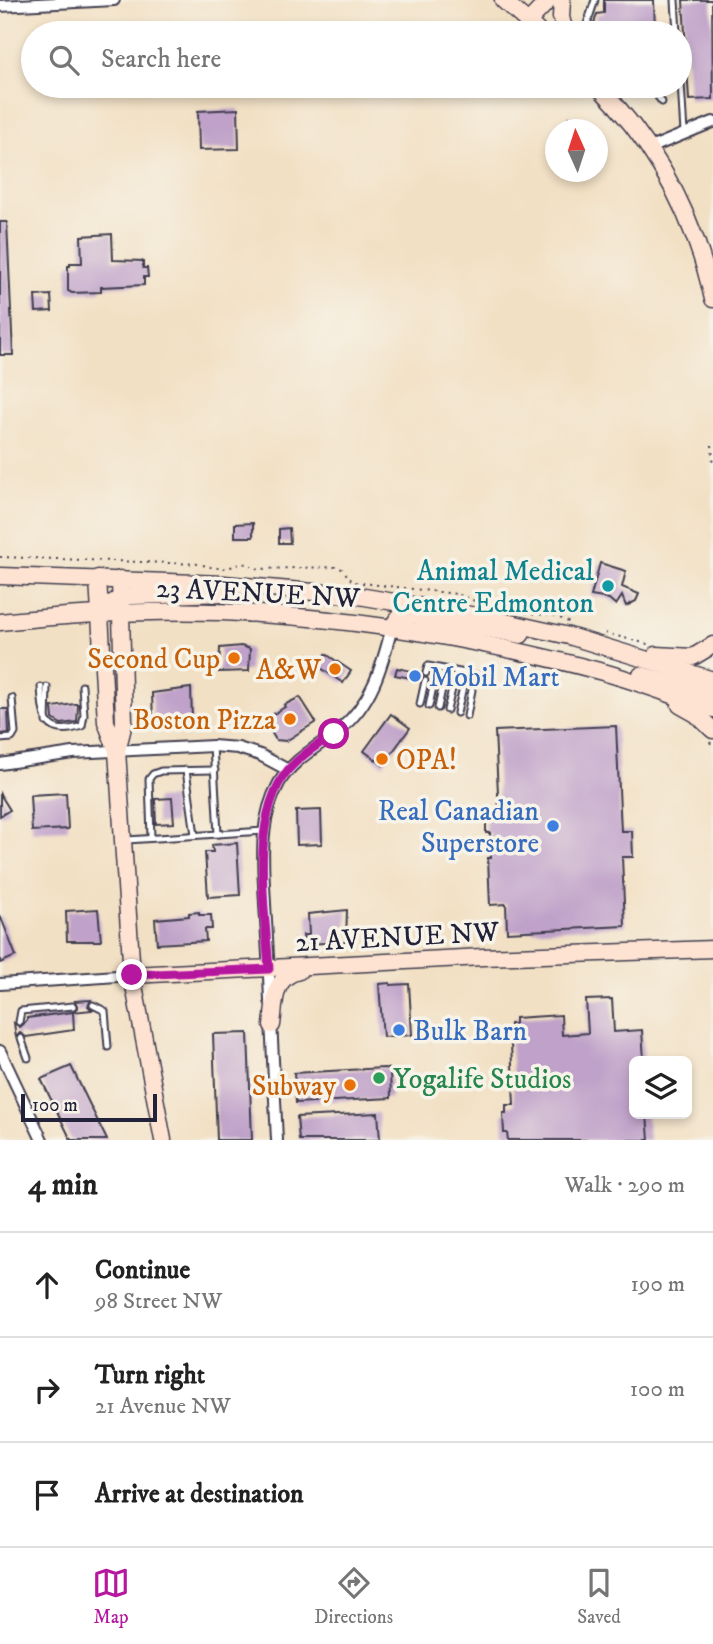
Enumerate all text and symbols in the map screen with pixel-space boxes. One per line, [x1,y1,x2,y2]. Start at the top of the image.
search box [21,21,692,98]
icon: search [45,41,83,79]
text: Search here [101,43,221,76]
north arrow [545,119,608,182]
place label: Animal Medical Centre Edmonton [392,554,595,621]
street label: 23 AVENUE NW [155,571,361,616]
marker: Animal Medical Centre Edmonton [600,578,616,594]
place label: Second Cup [87,642,220,677]
marker: Second Cup [226,650,242,666]
place label: A&W [256,653,321,688]
place label: Mobil Mart [429,660,559,695]
marker: A&W [327,661,343,677]
marker: Mobil Mart [407,668,423,684]
place label: Boston Pizza [132,703,276,738]
marker: Boston Pizza [282,711,298,727]
route start [318,718,349,749]
place label: OPA! [396,743,457,778]
marker: OPA! [374,751,390,767]
place label: Real Canadian Superstore [378,794,539,861]
marker: Real Canadian Superstore [545,818,561,834]
street label: 21 AVENUE NW [294,915,500,960]
route end [116,959,147,990]
place label: Bulk Barn [413,1014,528,1049]
marker: Bulk Barn [391,1022,407,1038]
map controls [629,1056,692,1119]
button: layers [629,1056,692,1119]
place label: Yogalife Studios [393,1062,571,1097]
place label: Subway [252,1069,337,1104]
marker: Yogalife Studios [371,1070,387,1086]
marker: Subway [342,1077,358,1093]
scale bar [21,1091,158,1123]
text: 100 m [32,1094,78,1117]
text: 4 min [28,1167,98,1204]
text: Walk · 290 m [564,1171,685,1200]
text: Continue [95,1254,190,1287]
icon: ahead [28,1266,66,1304]
text: 190 m [631,1270,685,1299]
text: 98 Street NW [95,1287,222,1316]
text: Turn right [95,1359,205,1392]
icon: right [28,1371,66,1409]
text: 100 m [630,1375,685,1404]
text: 21 Avenue NW [95,1392,231,1421]
icon: arrive [28,1476,66,1514]
text: Arrive at destination [95,1478,304,1511]
tab: Map [92,1564,130,1629]
tab: Directions [314,1564,393,1629]
tab: Saved [577,1564,621,1629]

